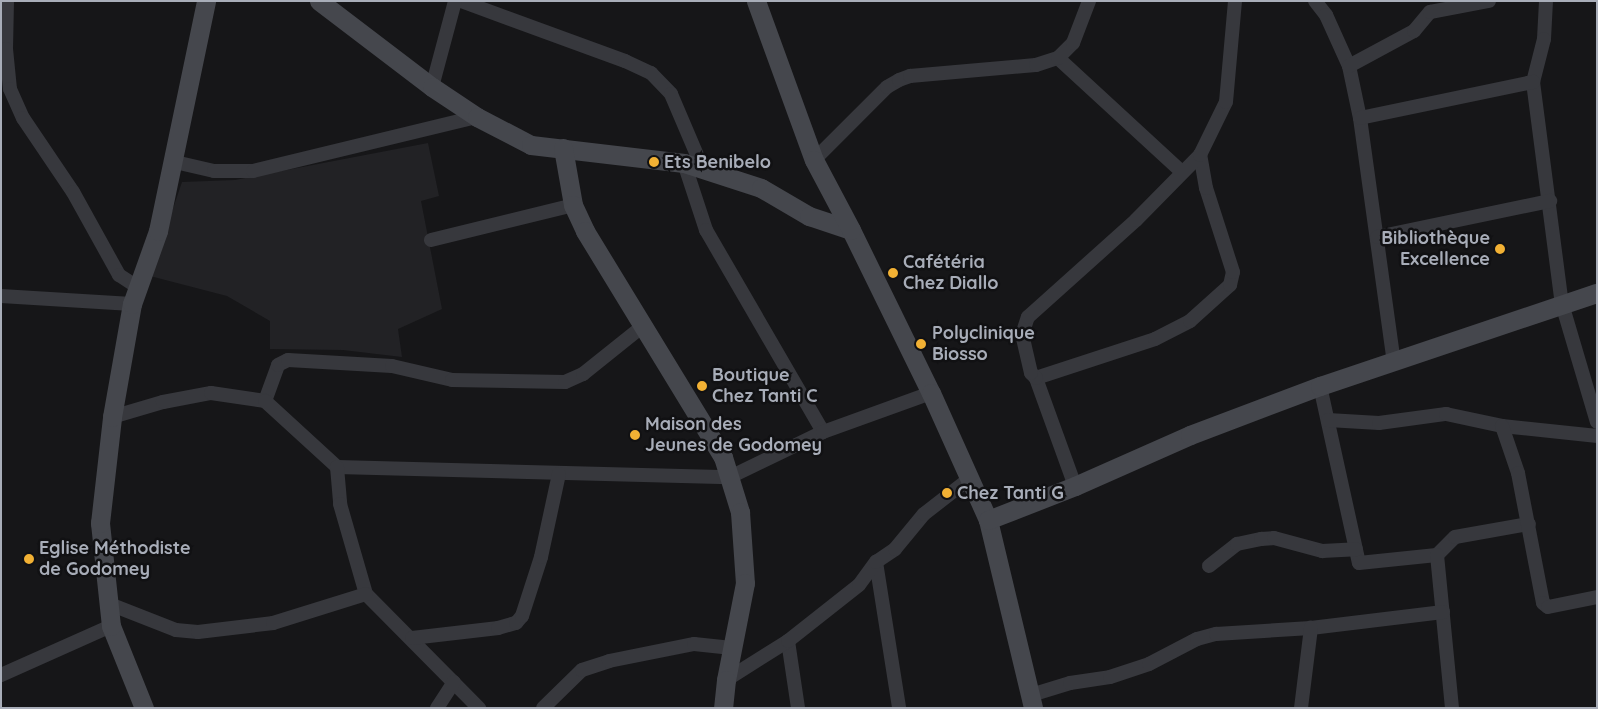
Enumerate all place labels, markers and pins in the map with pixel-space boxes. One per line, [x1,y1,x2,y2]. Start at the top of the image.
place label: Ets Benibelo [664,151,771,173]
marker: Ets Benibelo [648,156,660,168]
place label: Bibliothèque Excellence [1381,228,1490,270]
marker: Bibliothèque Excellence [1494,243,1506,255]
place label: Cafétéria Chez Diallo [903,252,998,294]
marker: Cafétéria Chez Diallo [887,267,899,279]
place label: Polyclinique Biosso [932,323,1035,366]
marker: Polyclinique Biosso [914,337,928,351]
place label: Boutique Chez Tanti C [712,365,818,408]
marker: Boutique Chez Tanti C [696,380,708,392]
place label: Maison des Jeunes de Godomey [645,414,822,456]
marker: Maison des Jeunes de Godomey [629,429,641,441]
place label: Chez Tanti G [957,482,1064,504]
marker: Chez Tanti G [941,487,953,499]
place label: Eglise Méthodiste de Godomey [39,538,191,580]
marker: Eglise Méthodiste de Godomey [23,553,35,565]

